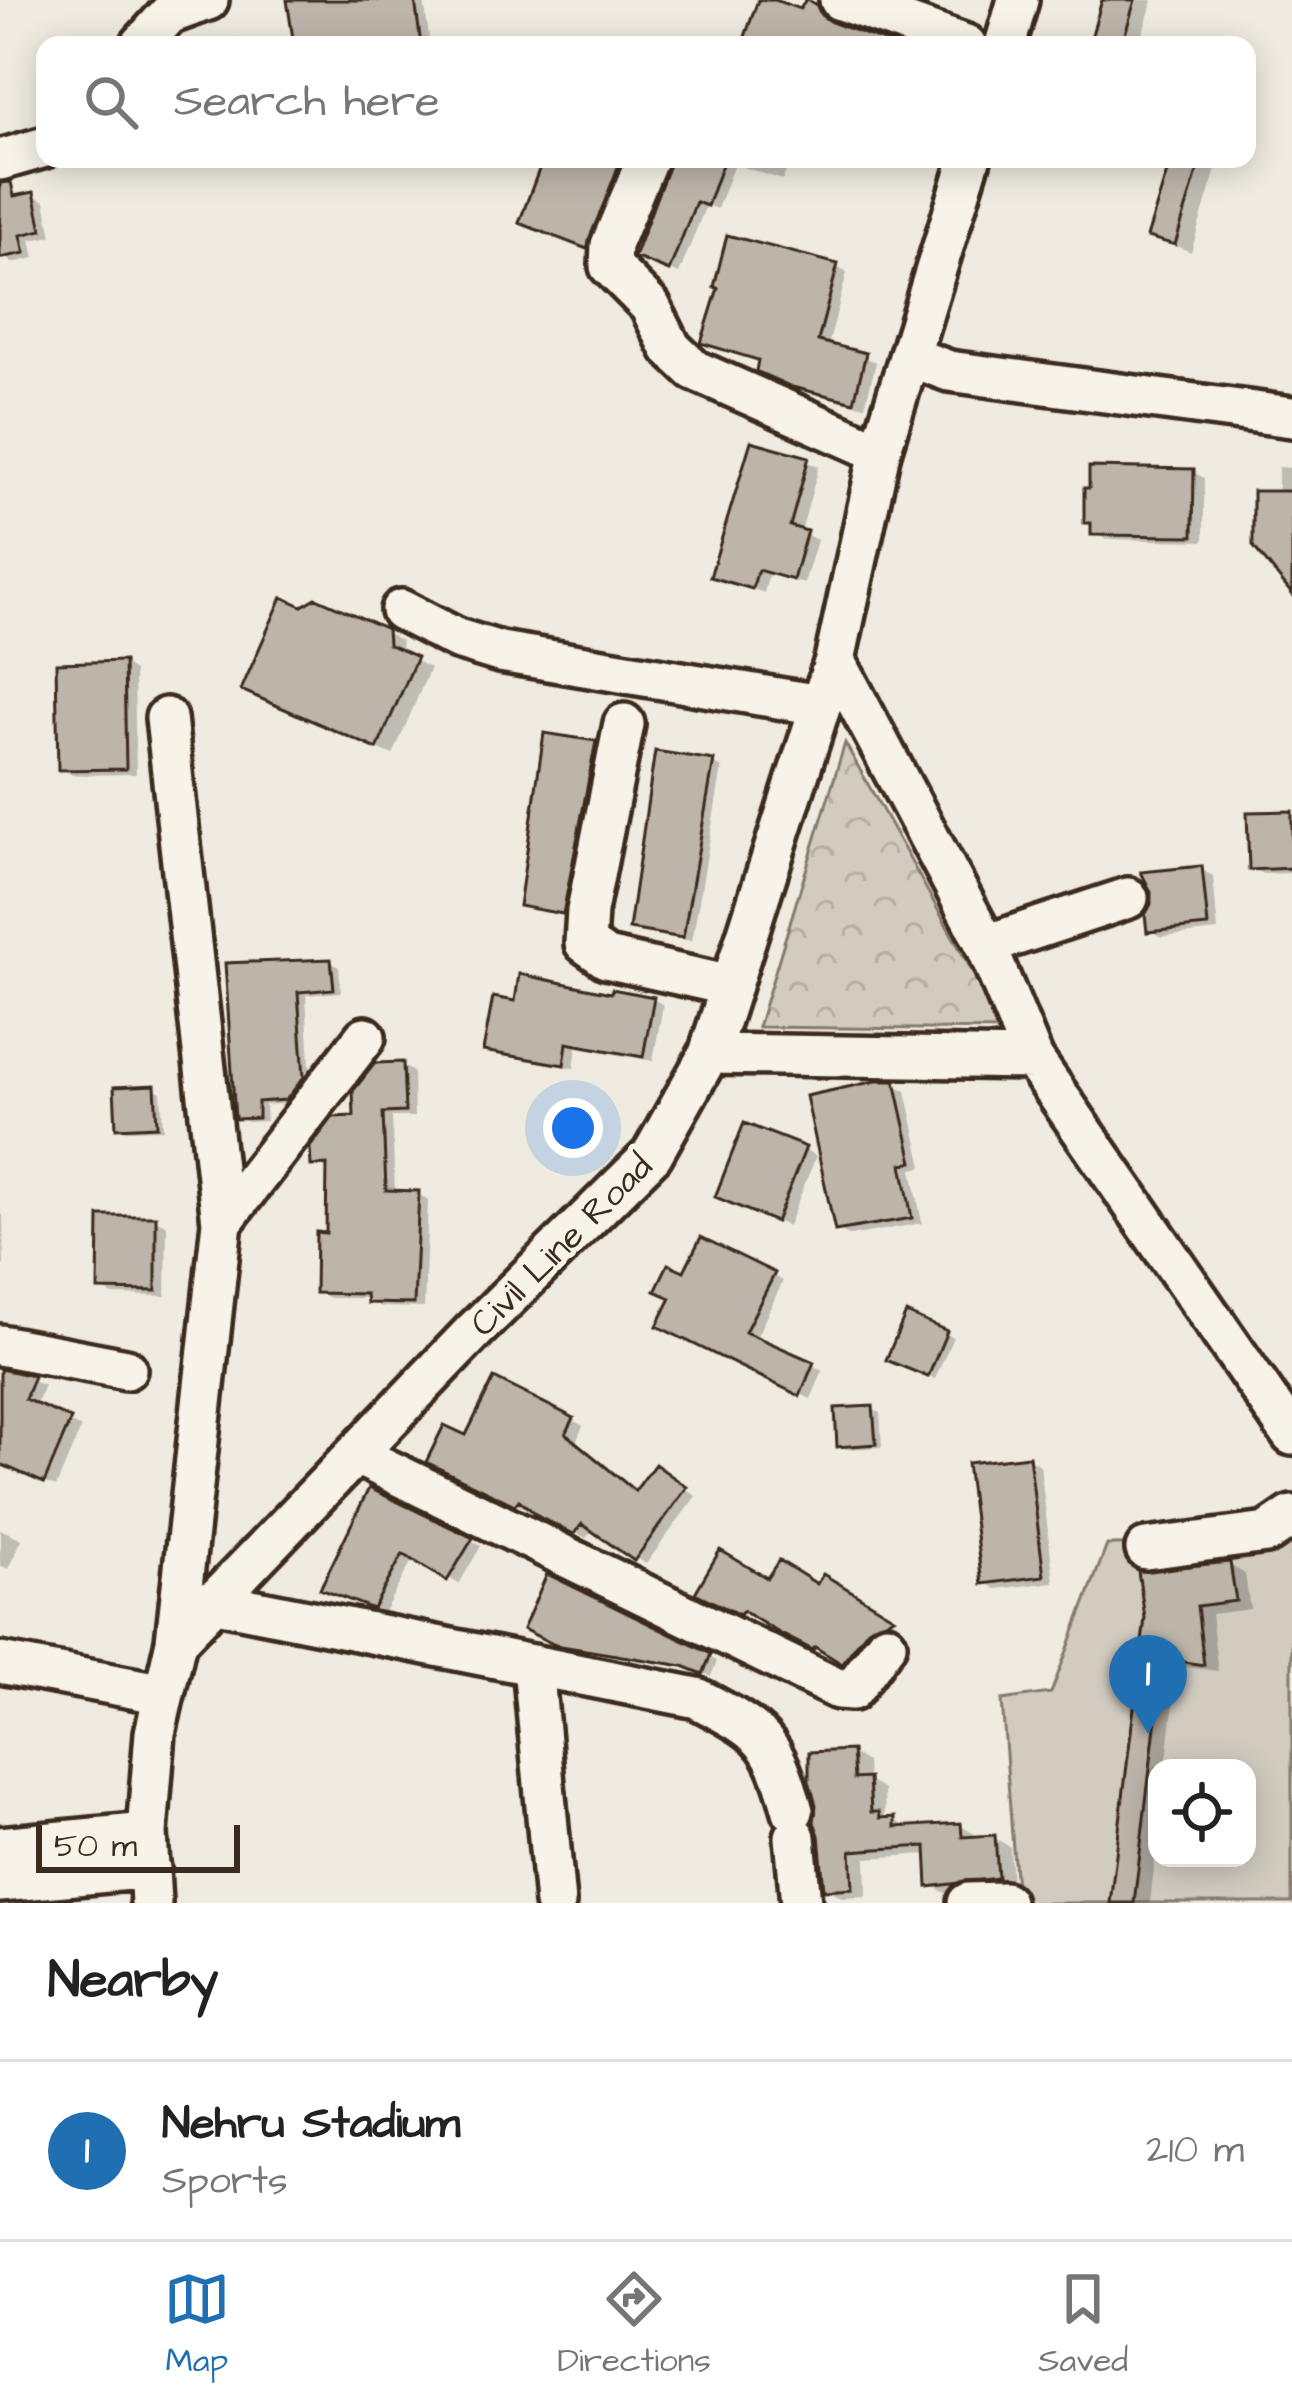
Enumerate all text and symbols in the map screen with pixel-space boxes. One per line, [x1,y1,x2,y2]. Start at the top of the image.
search box [36,36,1256,168]
icon: search [78,69,144,135]
text: Search here [174,71,440,133]
your location [543,1098,603,1158]
street label: Civil Line Road [459,1143,665,1349]
pin: 1 [1109,1635,1187,1734]
map controls [1148,1759,1256,1867]
button: locate [1148,1759,1256,1867]
scale bar [36,1819,240,1872]
text: 50 m [54,1823,137,1869]
text: Nearby [48,1946,218,2017]
text: Nehru Stadium [162,2093,460,2155]
text: 1 [85,2124,90,2178]
text: 210 m [1146,2124,1244,2178]
text: Sports [162,2155,288,2209]
tab: Map [164,2266,230,2384]
tab: Directions [557,2266,711,2384]
tab: Saved [1038,2266,1128,2384]

